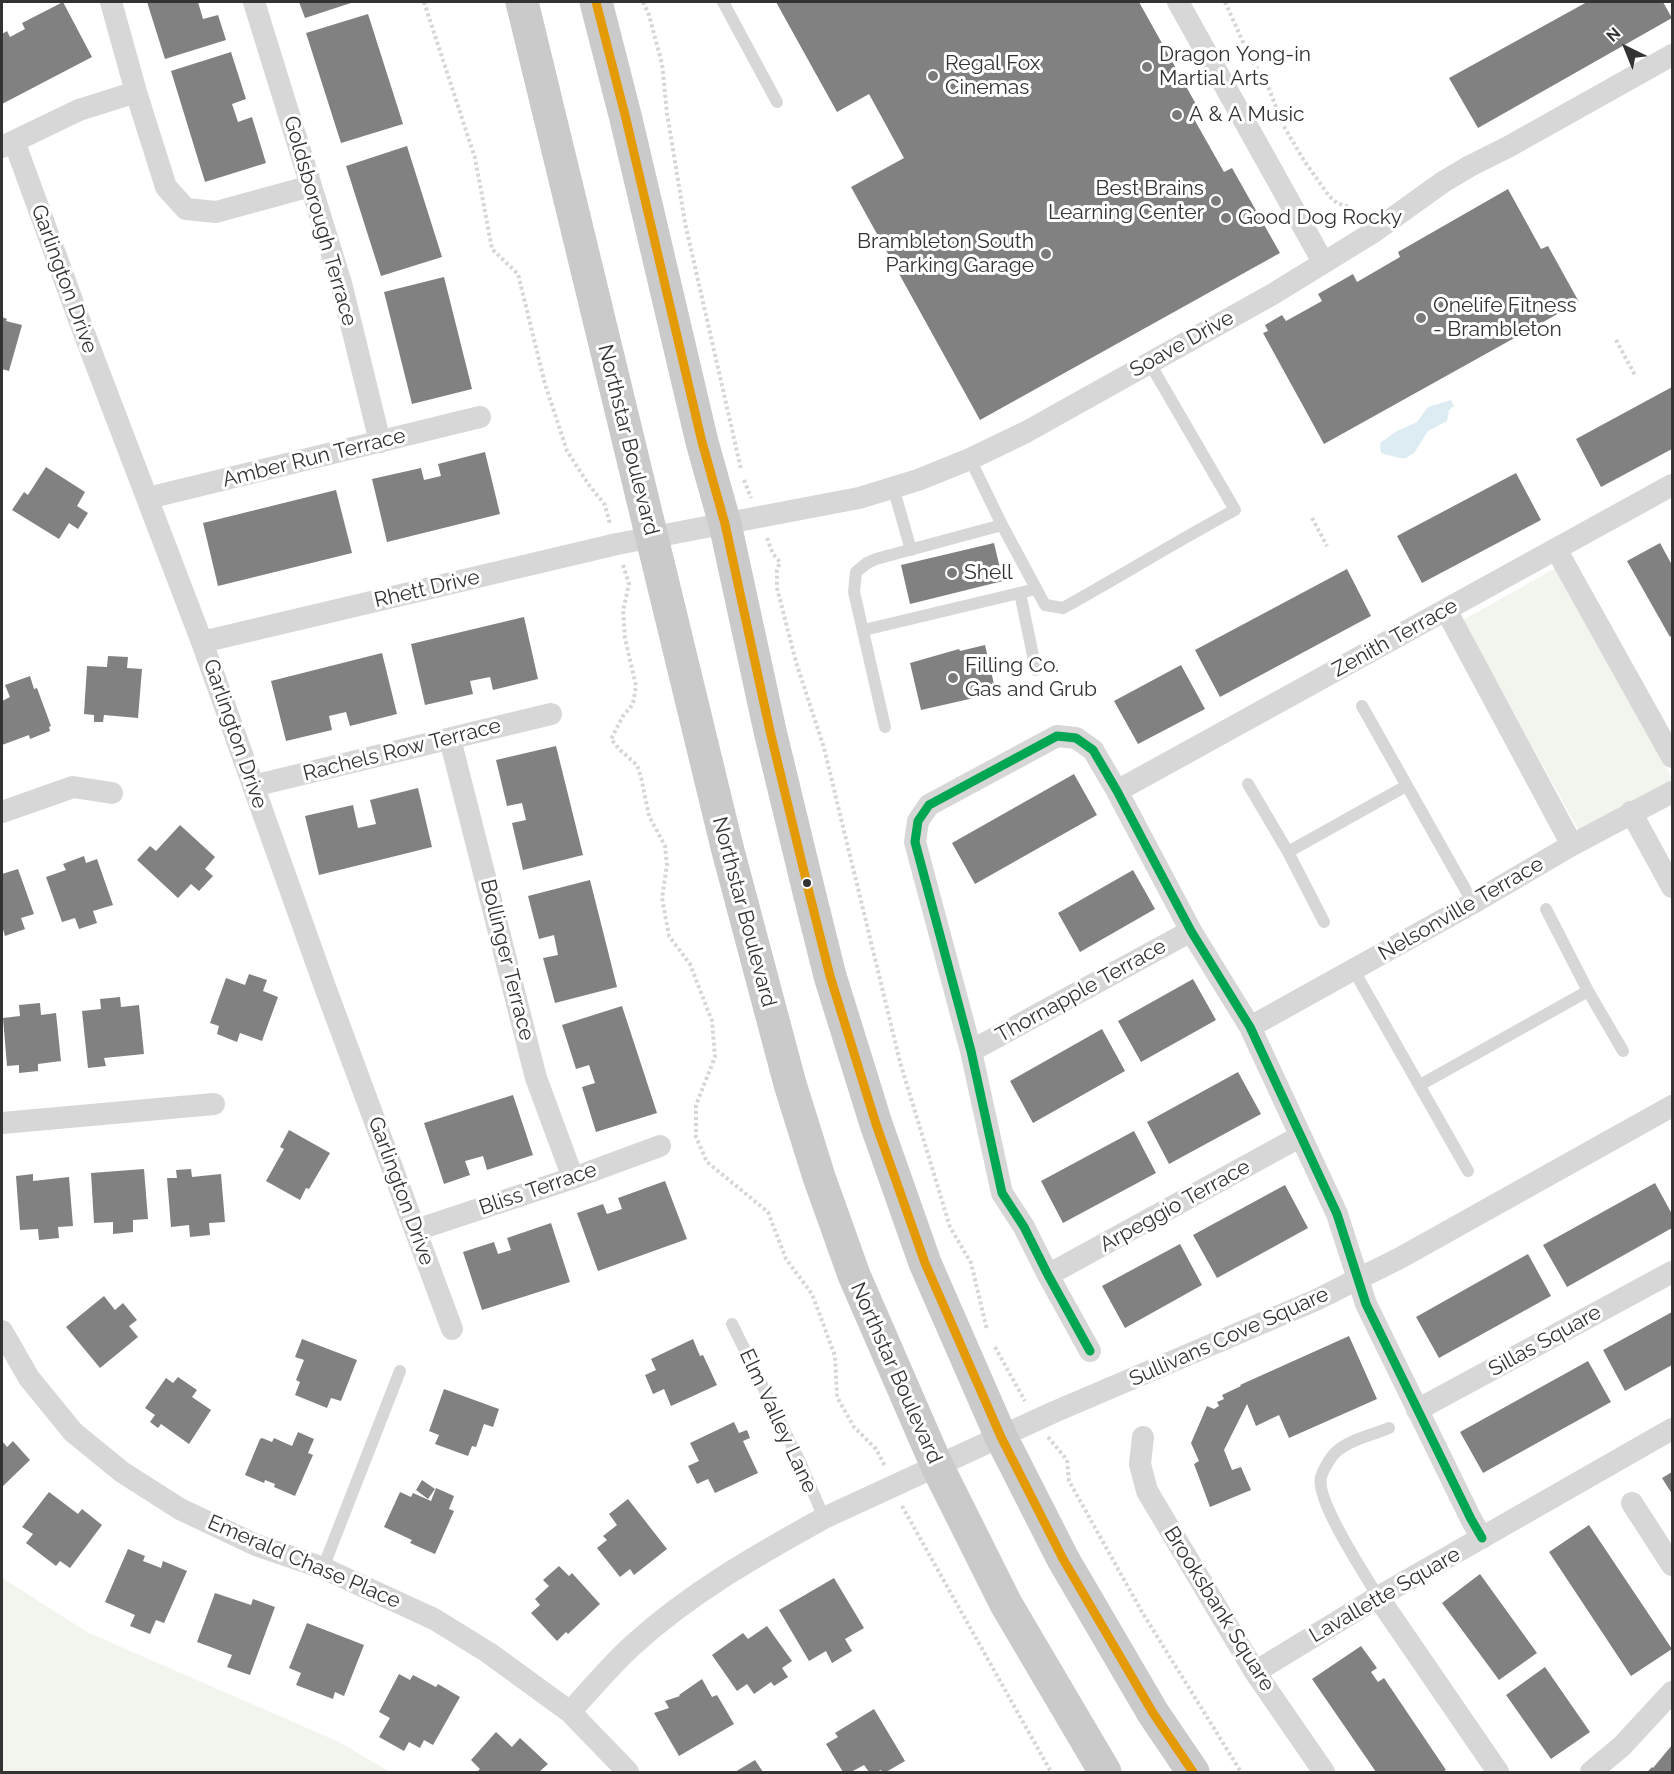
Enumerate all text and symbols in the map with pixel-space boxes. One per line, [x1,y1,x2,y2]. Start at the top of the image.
north arrow [1596,18,1656,78]
text: N [1602,23,1624,46]
place label: Dragon Yong-in Martial Arts [1159,42,1311,92]
place label: Regal Fox Cinemas [945,51,1040,101]
marker: Dragon Yong-in Martial Arts [1140,60,1154,74]
marker: Regal Fox Cinemas [926,69,940,83]
place label: A & A Music [1189,102,1305,128]
marker: A & A Music [1170,108,1184,122]
street label: Goldsborough Terrace [278,113,362,329]
place label: Best Brains Learning Center [1048,176,1204,226]
marker: Best Brains Learning Center [1209,194,1223,208]
street label: Garlington Drive [25,201,103,357]
place label: Good Dog Rocky [1238,205,1402,231]
marker: Good Dog Rocky [1219,211,1233,225]
place label: Brambleton South Parking Garage [857,229,1034,279]
marker: Brambleton South Parking Garage [1039,247,1053,261]
place label: Onelife Fitness - Brambleton [1433,293,1577,343]
street label: Soave Drive [1126,305,1238,383]
marker: Onelife Fitness - Brambleton [1414,311,1428,325]
street label: Northstar Boulevard [592,342,664,538]
street label: Amber Run Terrace [220,423,408,493]
place label: Shell [964,560,1013,586]
street label: Rhett Drive [372,565,482,613]
marker: Shell [945,566,959,580]
street label: Zenith Terrace [1328,593,1462,683]
place label: Filling Co. Gas and Grub [965,653,1097,703]
street label: Garlington Drive [198,656,272,812]
marker: Filling Co. Gas and Grub [946,671,960,685]
street label: Rachels Row Terrace [301,713,503,787]
street label: Northstar Boulevard [706,814,782,1010]
street label: Nelsonville Terrace [1374,852,1548,966]
street label: Bollinger Terrace [475,877,539,1043]
unlabelled marker [801,877,813,889]
street label: Thornapple Terrace [992,934,1170,1048]
street label: Garlington Drive [362,1113,440,1269]
street label: Arpeggio Terrace [1095,1154,1255,1258]
street label: Bliss Terrace [476,1157,600,1221]
street label: Northstar Boulevard [845,1278,947,1468]
street label: Sullivans Cove Square [1126,1282,1332,1392]
street label: Sillas Square [1484,1300,1606,1382]
street label: Elm Valley Lane [734,1345,822,1497]
street label: Emerald Chase Place [204,1510,404,1614]
street label: Brooksbank Square [1158,1522,1280,1696]
street label: Lavallette Square [1305,1542,1465,1648]

